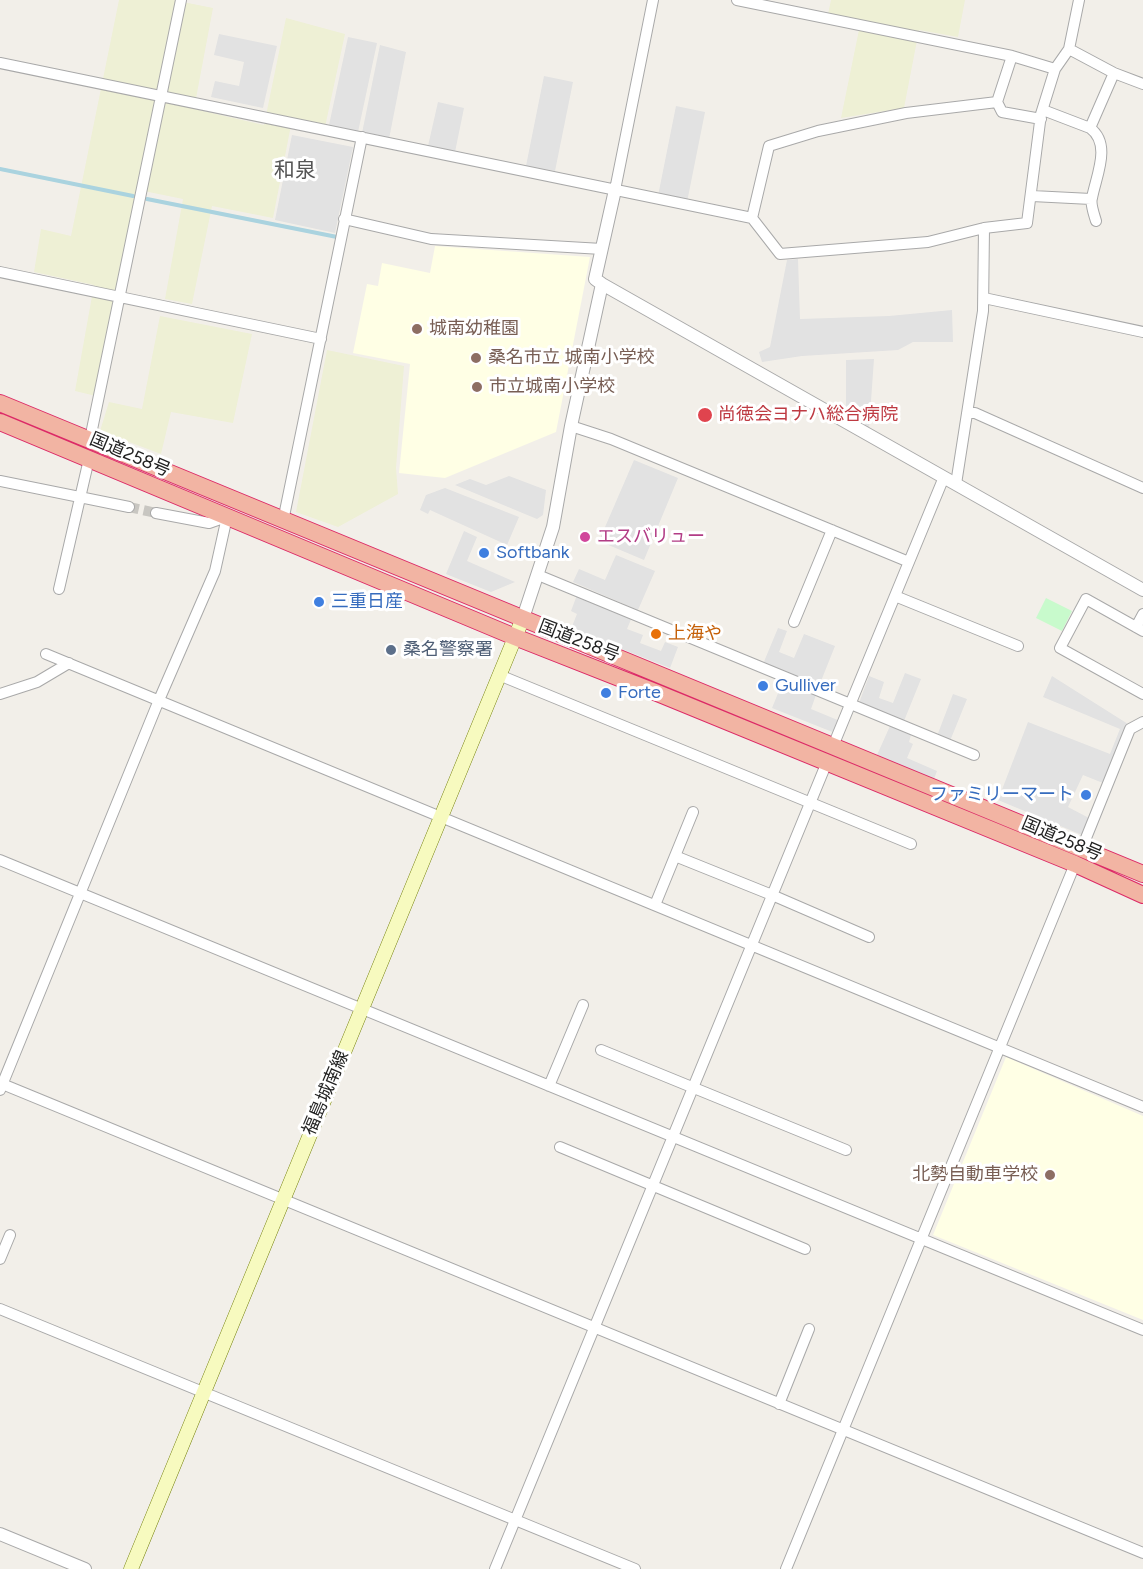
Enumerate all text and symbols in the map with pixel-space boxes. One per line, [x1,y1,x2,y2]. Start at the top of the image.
district label: 和泉 [274,158,316,184]
place label: 城南幼稚園 [429,318,519,340]
marker: 城南幼稚園 [410,322,424,336]
place label: 桑名市立 城南小学校 [488,347,654,369]
marker: 桑名市立 城南小学校 [469,351,483,365]
place label: 市立城南小学校 [489,376,615,398]
marker: 市立城南小学校 [470,380,484,394]
place label: 尚徳会ヨナハ総合病院 [718,404,898,426]
marker: 尚徳会ヨナハ総合病院 [696,406,714,424]
street label: 国道258号 [86,428,174,482]
place label: エスバリュー [597,526,705,548]
marker: エスバリュー [578,530,592,544]
place label: Softbank [496,542,569,564]
marker: Softbank [477,546,491,560]
place label: 三重日産 [331,591,403,613]
marker: 三重日産 [312,595,326,609]
street label: 国道258号 [535,616,623,666]
place label: 上海や [668,623,722,645]
marker: 上海や [649,627,663,641]
place label: 桑名警察署 [403,639,493,661]
marker: 桑名警察署 [384,643,398,657]
place label: Gulliver [775,675,836,697]
marker: Gulliver [756,679,770,693]
place label: Forte [618,682,661,704]
marker: Forte [599,686,613,700]
place label: ファミリーマート [930,784,1074,806]
marker: ファミリーマート [1079,788,1093,802]
street label: 国道258号 [1018,812,1106,866]
street label: 福島城南線 [298,1047,354,1139]
place label: 北勢自動車学校 [912,1164,1038,1186]
marker: 北勢自動車学校 [1043,1168,1057,1182]

